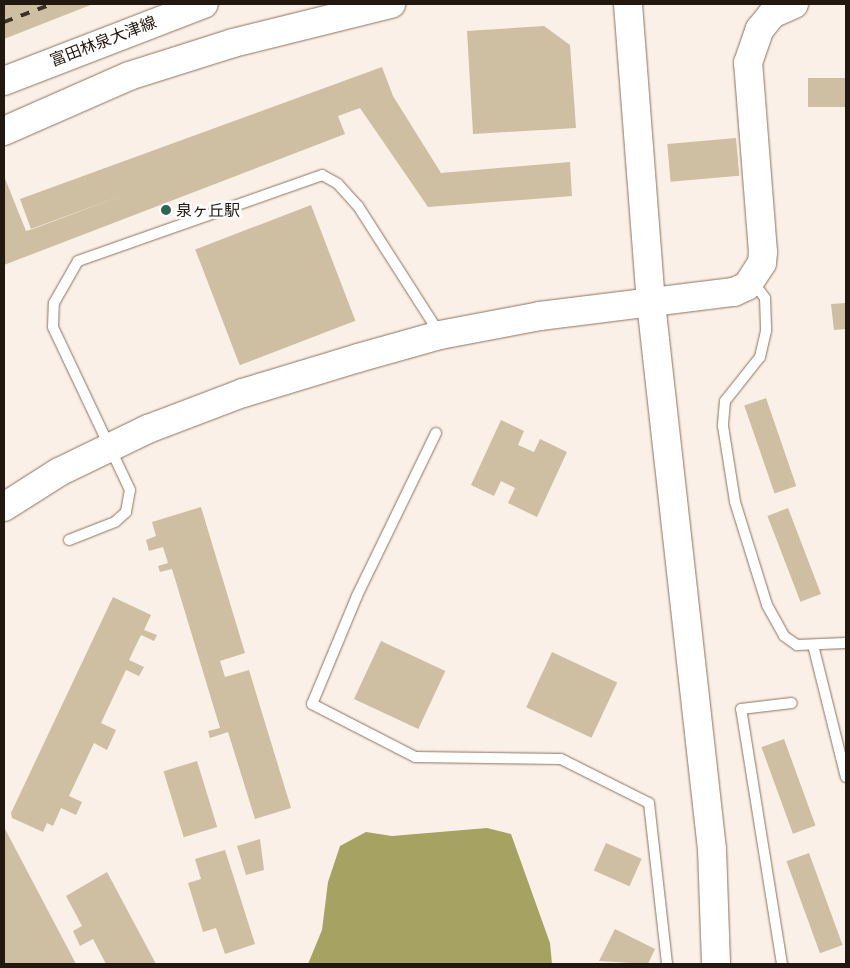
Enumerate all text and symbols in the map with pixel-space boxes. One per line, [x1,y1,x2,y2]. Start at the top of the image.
street label: 富田林泉大津線 [47,12,159,70]
place label: 泉ヶ丘駅 [176,200,240,220]
marker: 泉ヶ丘駅 [160,204,172,216]

